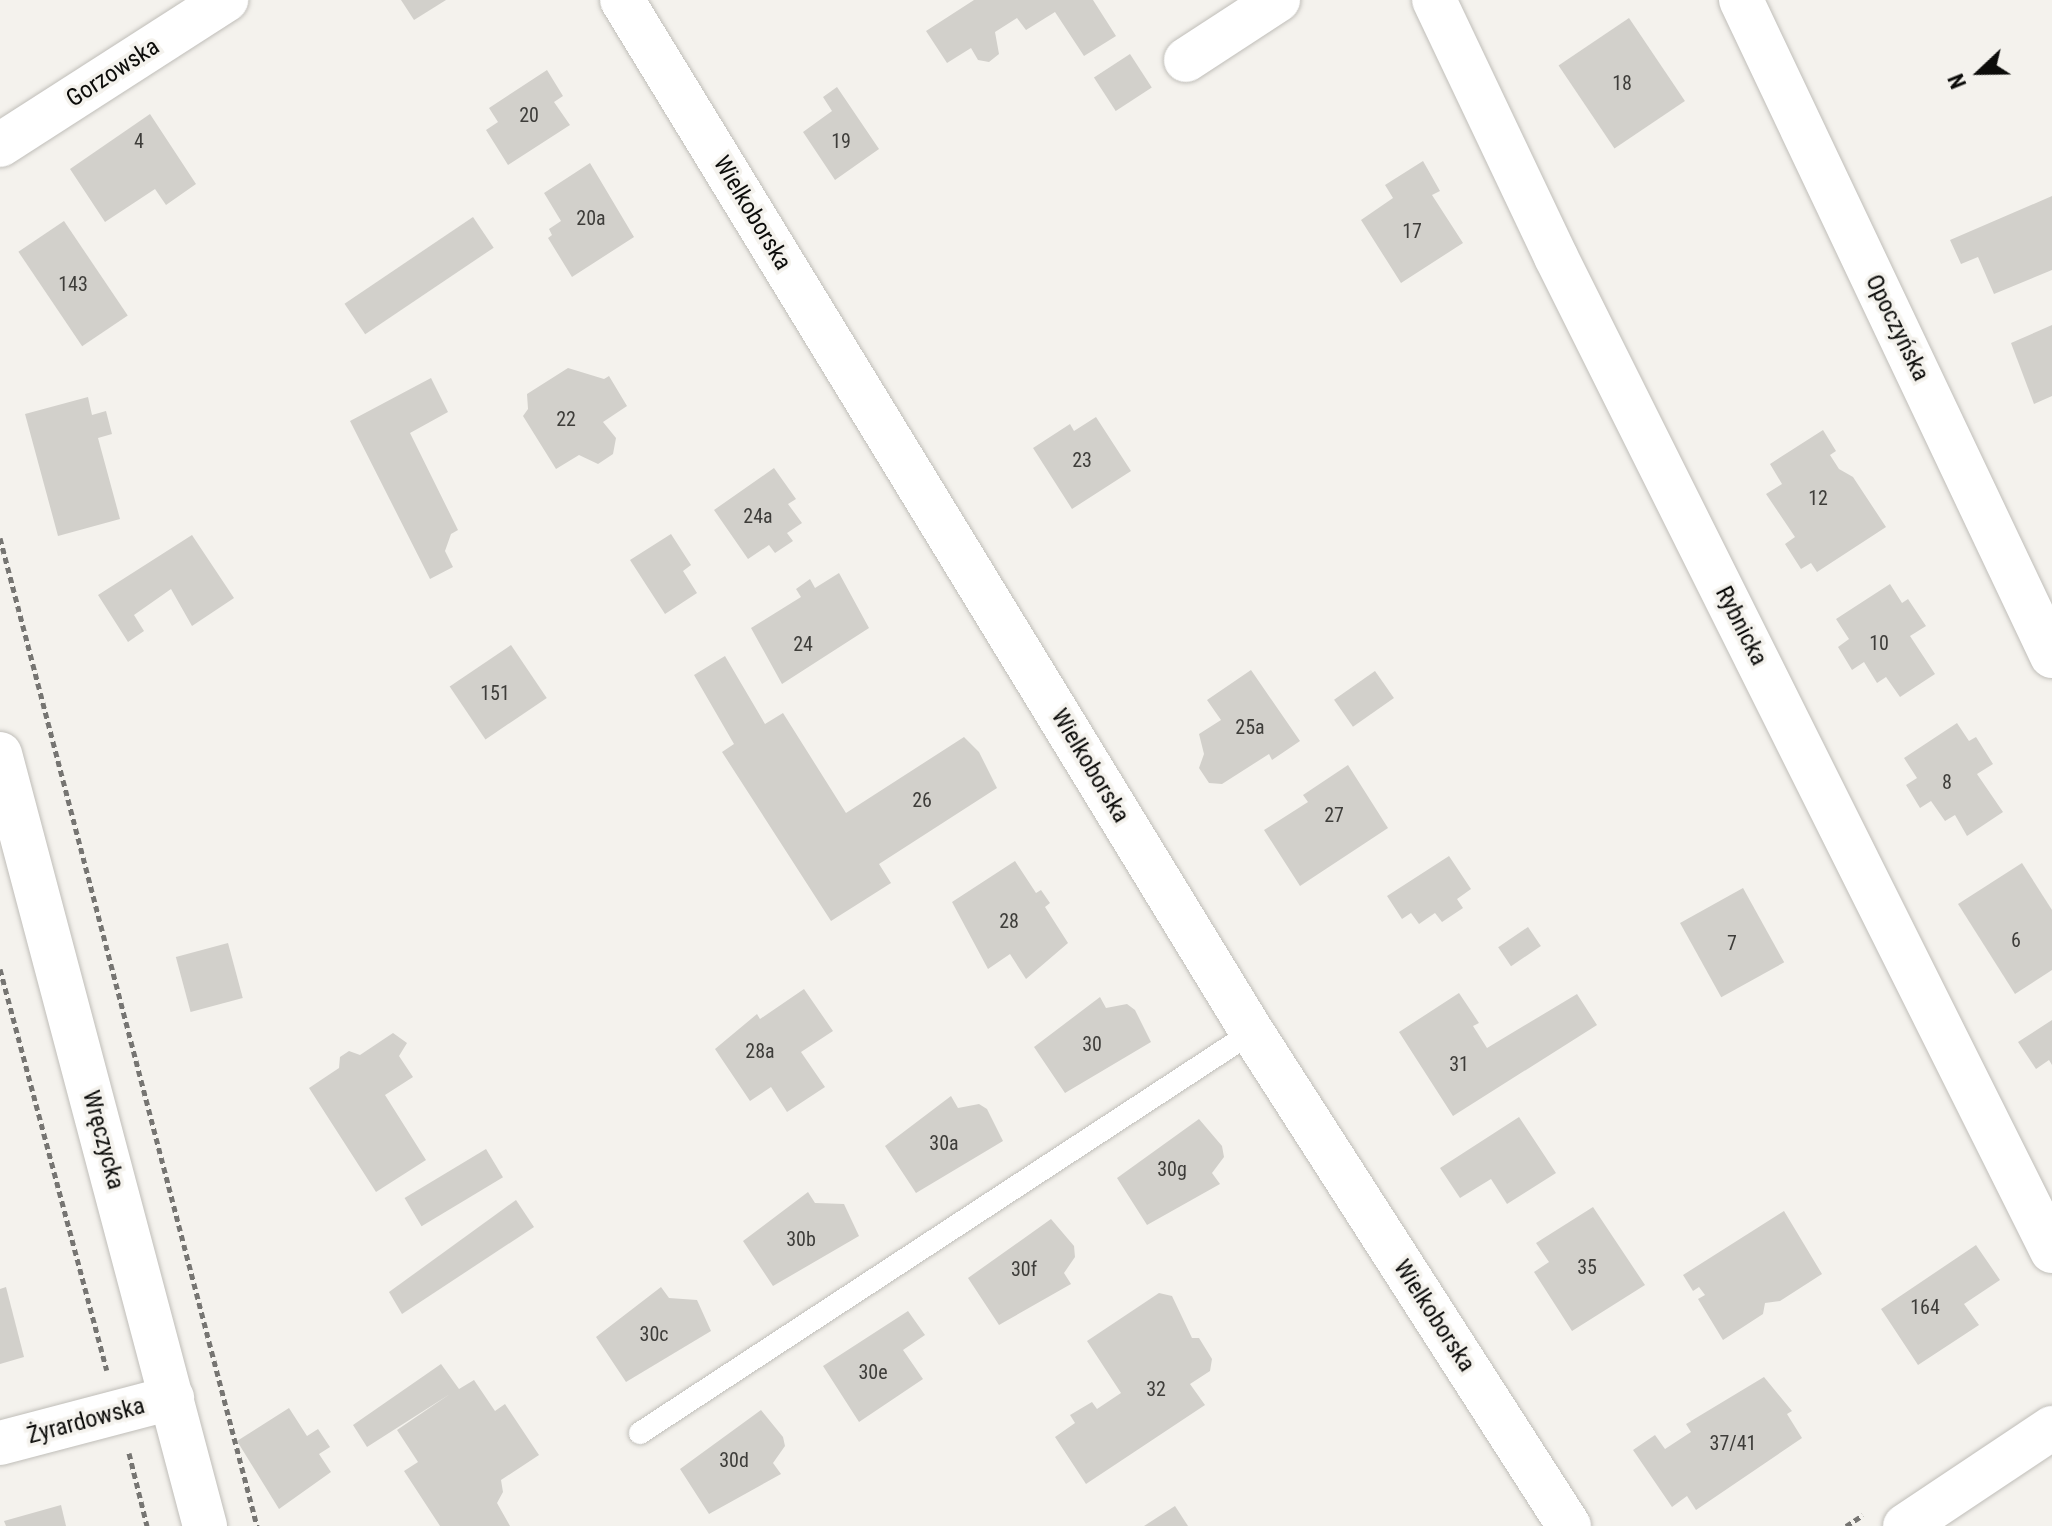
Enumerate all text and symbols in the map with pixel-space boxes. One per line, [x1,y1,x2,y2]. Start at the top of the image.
street label: Gorzowska [61,32,165,114]
north arrow [1940,32,2020,112]
text: N [1943,70,1971,92]
house number: 18 [1612,71,1632,95]
house number: 20 [519,103,539,127]
house number: 4 [134,129,144,153]
house number: 19 [831,129,851,153]
street label: Wielkoborska [707,151,797,275]
house number: 20a [576,206,606,230]
house number: 17 [1402,219,1422,243]
street label: Opoczyńska [1859,270,1935,386]
house number: 143 [58,272,88,296]
house number: 22 [556,407,576,431]
house number: 23 [1072,448,1092,472]
house number: 12 [1808,486,1828,510]
house number: 24a [743,504,773,528]
street label: Rybnicka [1709,582,1773,670]
house number: 10 [1869,631,1889,655]
house number: 24 [793,632,813,656]
house number: 151 [480,681,510,705]
street label: Wielkoborska [1045,704,1135,828]
house number: 25a [1235,715,1265,739]
house number: 8 [1942,770,1952,794]
house number: 26 [912,788,932,812]
house number: 27 [1324,803,1344,827]
house number: 28 [999,909,1019,933]
house number: 6 [2011,928,2021,952]
house number: 7 [1727,931,1737,955]
house number: 30 [1082,1032,1102,1056]
house number: 28a [745,1039,775,1063]
house number: 31 [1449,1052,1469,1076]
street label: Wręczycka [76,1087,130,1193]
house number: 30a [929,1131,959,1155]
house number: 30g [1157,1157,1187,1181]
house number: 30b [786,1227,816,1251]
street label: Wielkoborska [1387,1255,1481,1377]
house number: 35 [1577,1255,1597,1279]
house number: 30f [1011,1257,1037,1281]
house number: 164 [1910,1295,1940,1319]
house number: 30c [640,1322,668,1346]
house number: 30e [858,1360,888,1384]
house number: 32 [1146,1377,1166,1401]
street label: Żyrardowska [24,1392,148,1450]
house number: 37/41 [1710,1431,1756,1455]
house number: 30d [719,1448,749,1472]

